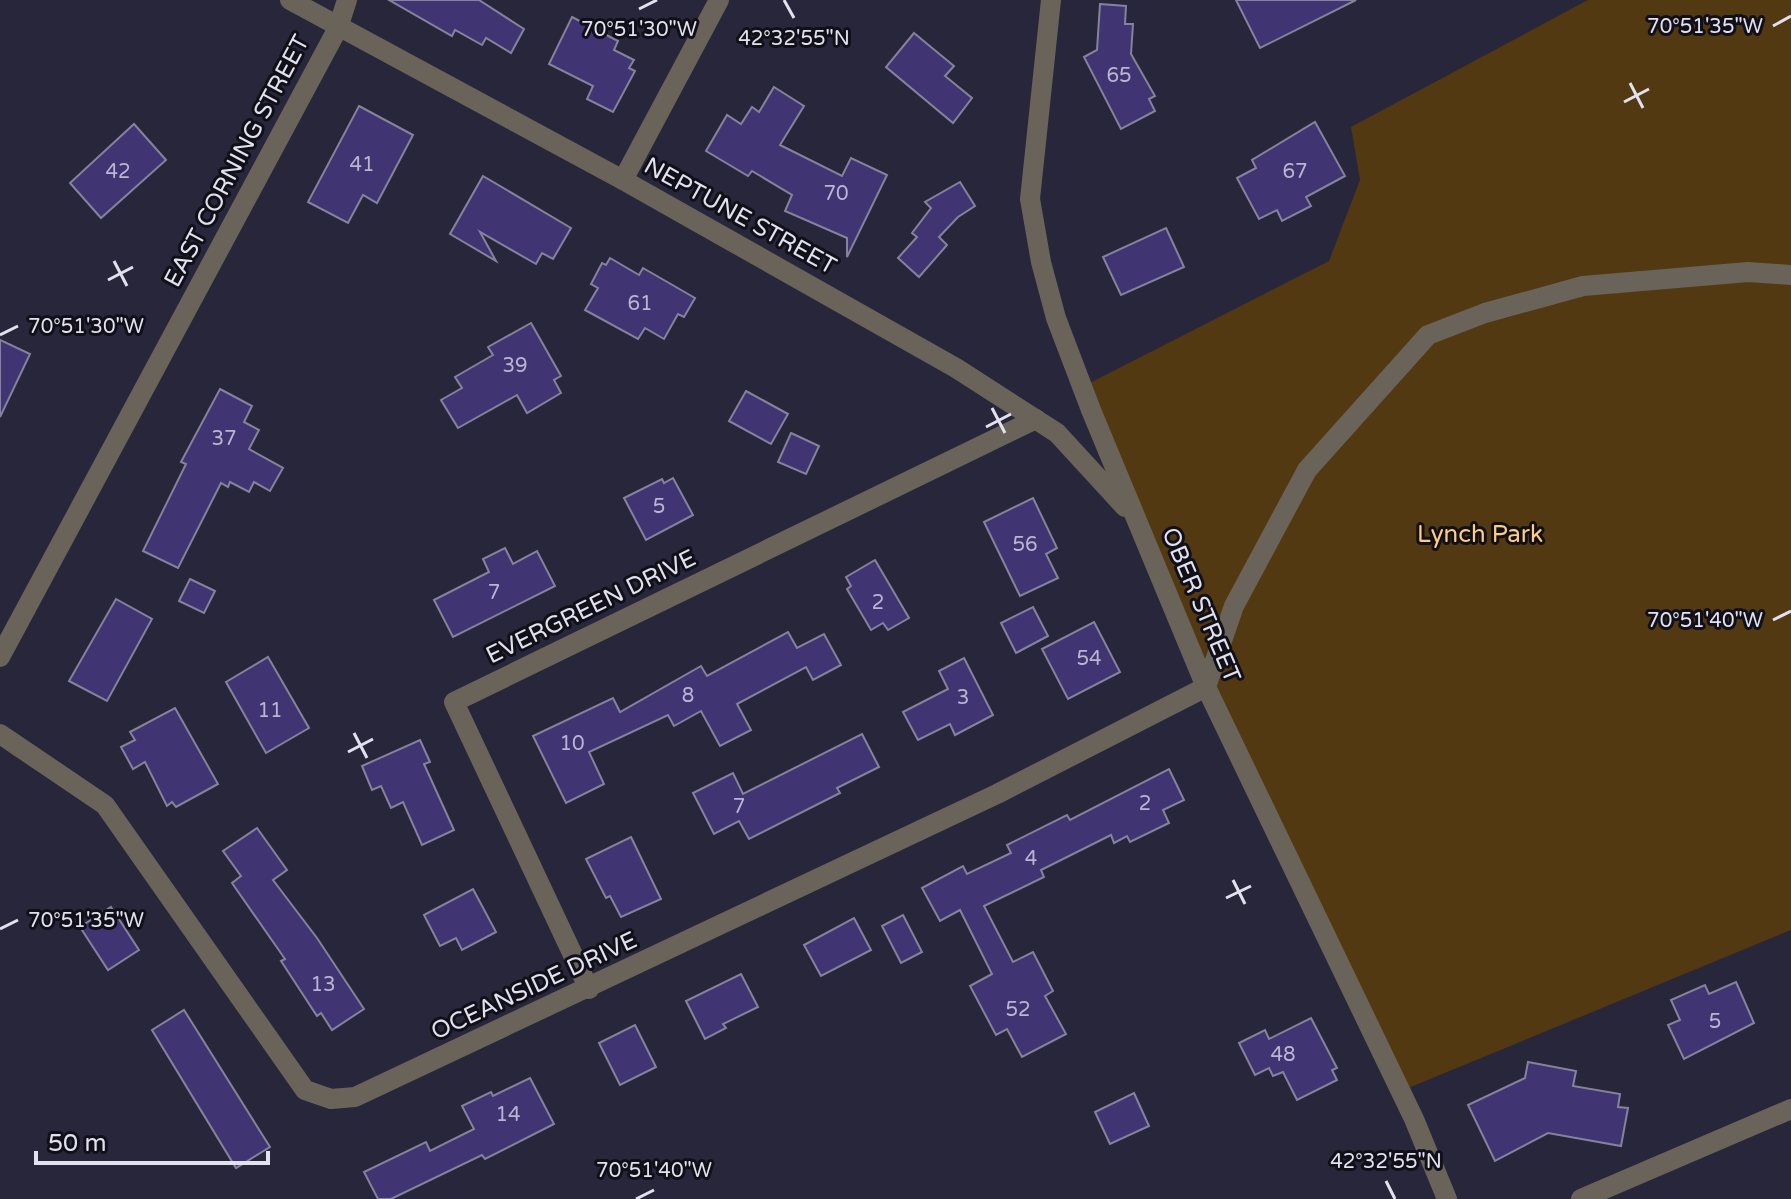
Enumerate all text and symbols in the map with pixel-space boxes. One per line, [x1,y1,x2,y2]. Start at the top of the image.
text: 70°51'35"W [1647,15,1763,39]
text: 70°51'30"W [581,18,697,42]
text: 42°32'55"N [738,27,850,51]
street label: EAST CORNING STREET [158,30,316,292]
house number: 65 [1106,64,1132,88]
street label: NEPTUNE STREET [639,151,841,281]
house number: 41 [349,153,375,177]
house number: 42 [105,160,131,184]
house number: 67 [1282,160,1308,184]
house number: 70 [823,182,849,206]
house number: 61 [627,292,653,316]
text: 70°51'30"W [28,315,144,339]
house number: 39 [502,354,528,378]
house number: 37 [211,427,237,451]
house number: 5 [653,495,665,519]
park label: Lynch Park [1417,520,1543,549]
street label: OBER STREET [1155,523,1247,687]
house number: 56 [1012,533,1038,557]
street label: EVERGREEN DRIVE [481,544,701,670]
house number: 7 [488,581,500,605]
house number: 2 [872,591,884,615]
text: 70°51'40"W [1647,609,1763,633]
house number: 54 [1076,647,1102,671]
house number: 8 [682,684,694,708]
house number: 3 [957,686,969,710]
house number: 11 [257,699,283,723]
house number: 10 [559,732,585,756]
house number: 2 [1139,792,1151,816]
house number: 7 [733,795,745,819]
house number: 4 [1025,847,1037,871]
text: 70°51'35"W [28,909,144,933]
street label: OCEANSIDE DRIVE [426,926,642,1046]
house number: 13 [310,973,336,997]
house number: 52 [1005,998,1031,1022]
house number: 5 [1709,1010,1721,1034]
house number: 48 [1270,1043,1296,1067]
house number: 14 [495,1103,521,1127]
scale bar [36,1115,268,1165]
text: 50 m [48,1129,106,1158]
text: 42°32'55"N [1330,1150,1442,1174]
text: 70°51'40"W [596,1159,712,1183]

